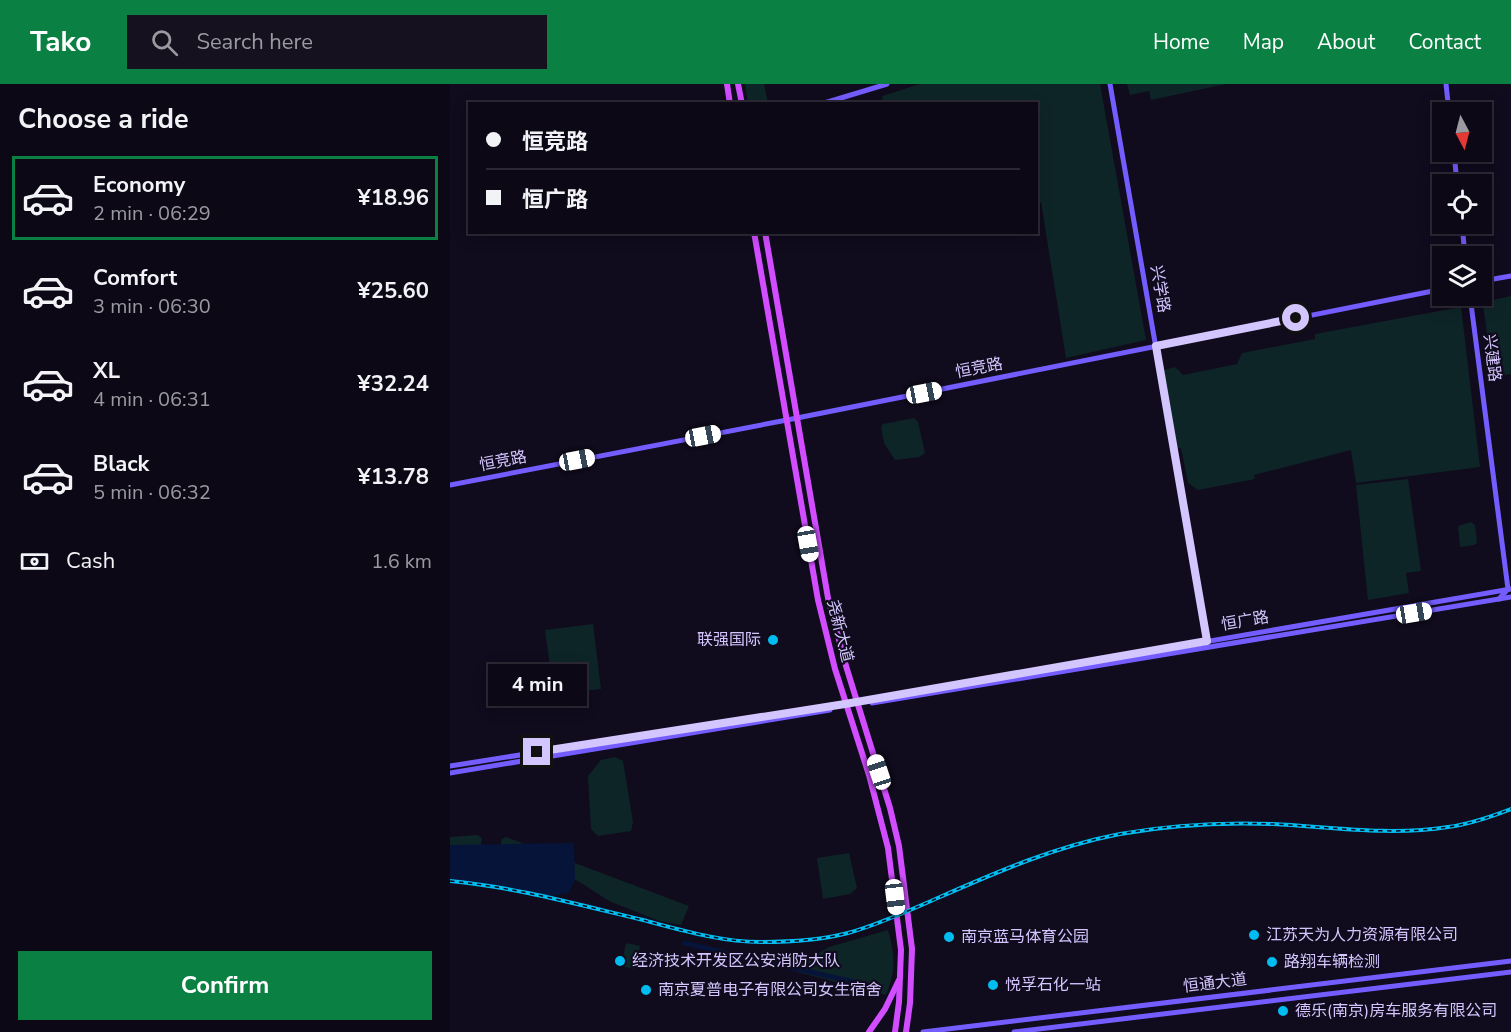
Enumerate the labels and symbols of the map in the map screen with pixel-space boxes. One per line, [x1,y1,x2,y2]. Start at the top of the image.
north arrow [1432,102,1492,162]
street label: 兴学路 [1145,263,1175,315]
route start [1282,304,1309,331]
street label: 兴建路 [1478,333,1506,383]
street label: 恒竞路 [953,353,1005,383]
car [905,381,943,405]
car [684,424,722,448]
street label: 恒竞路 [477,446,529,476]
car [558,448,596,472]
car [796,525,820,563]
street label: 尧新大道 [822,597,858,665]
car [1395,601,1433,625]
street label: 恒广路 [1219,606,1271,636]
place label: 联强国际 [697,629,761,651]
marker: 联强国际 [766,633,780,647]
callout: 4 min [488,665,586,707]
route end [523,738,550,765]
car [865,752,893,792]
car [884,878,906,916]
place label: 江苏天为人力资源有限公司 [1266,924,1458,946]
place label: 南京蓝马体育公园 [961,926,1089,948]
marker: 江苏天为人力资源有限公司 [1247,928,1261,942]
marker: 南京蓝马体育公园 [942,930,956,944]
place label: 经济技术开发区公安消防大队 [632,950,840,972]
place label: 路翔车辆检测 [1284,951,1380,973]
marker: 经济技术开发区公安消防大队 [613,954,627,968]
marker: 路翔车辆检测 [1265,955,1279,969]
street label: 恒通大道 [1182,968,1248,998]
place label: 悦孚石化一站 [1005,974,1101,996]
marker: 悦孚石化一站 [986,978,1000,992]
place label: 南京夏普电子有限公司女生宿舍 [658,979,882,1001]
marker: 南京夏普电子有限公司女生宿舍 [639,983,653,997]
place label: 德乐(南京)房车服务有限公司 [1295,1000,1497,1022]
marker: 德乐(南京)房车服务有限公司 [1276,1004,1290,1018]

